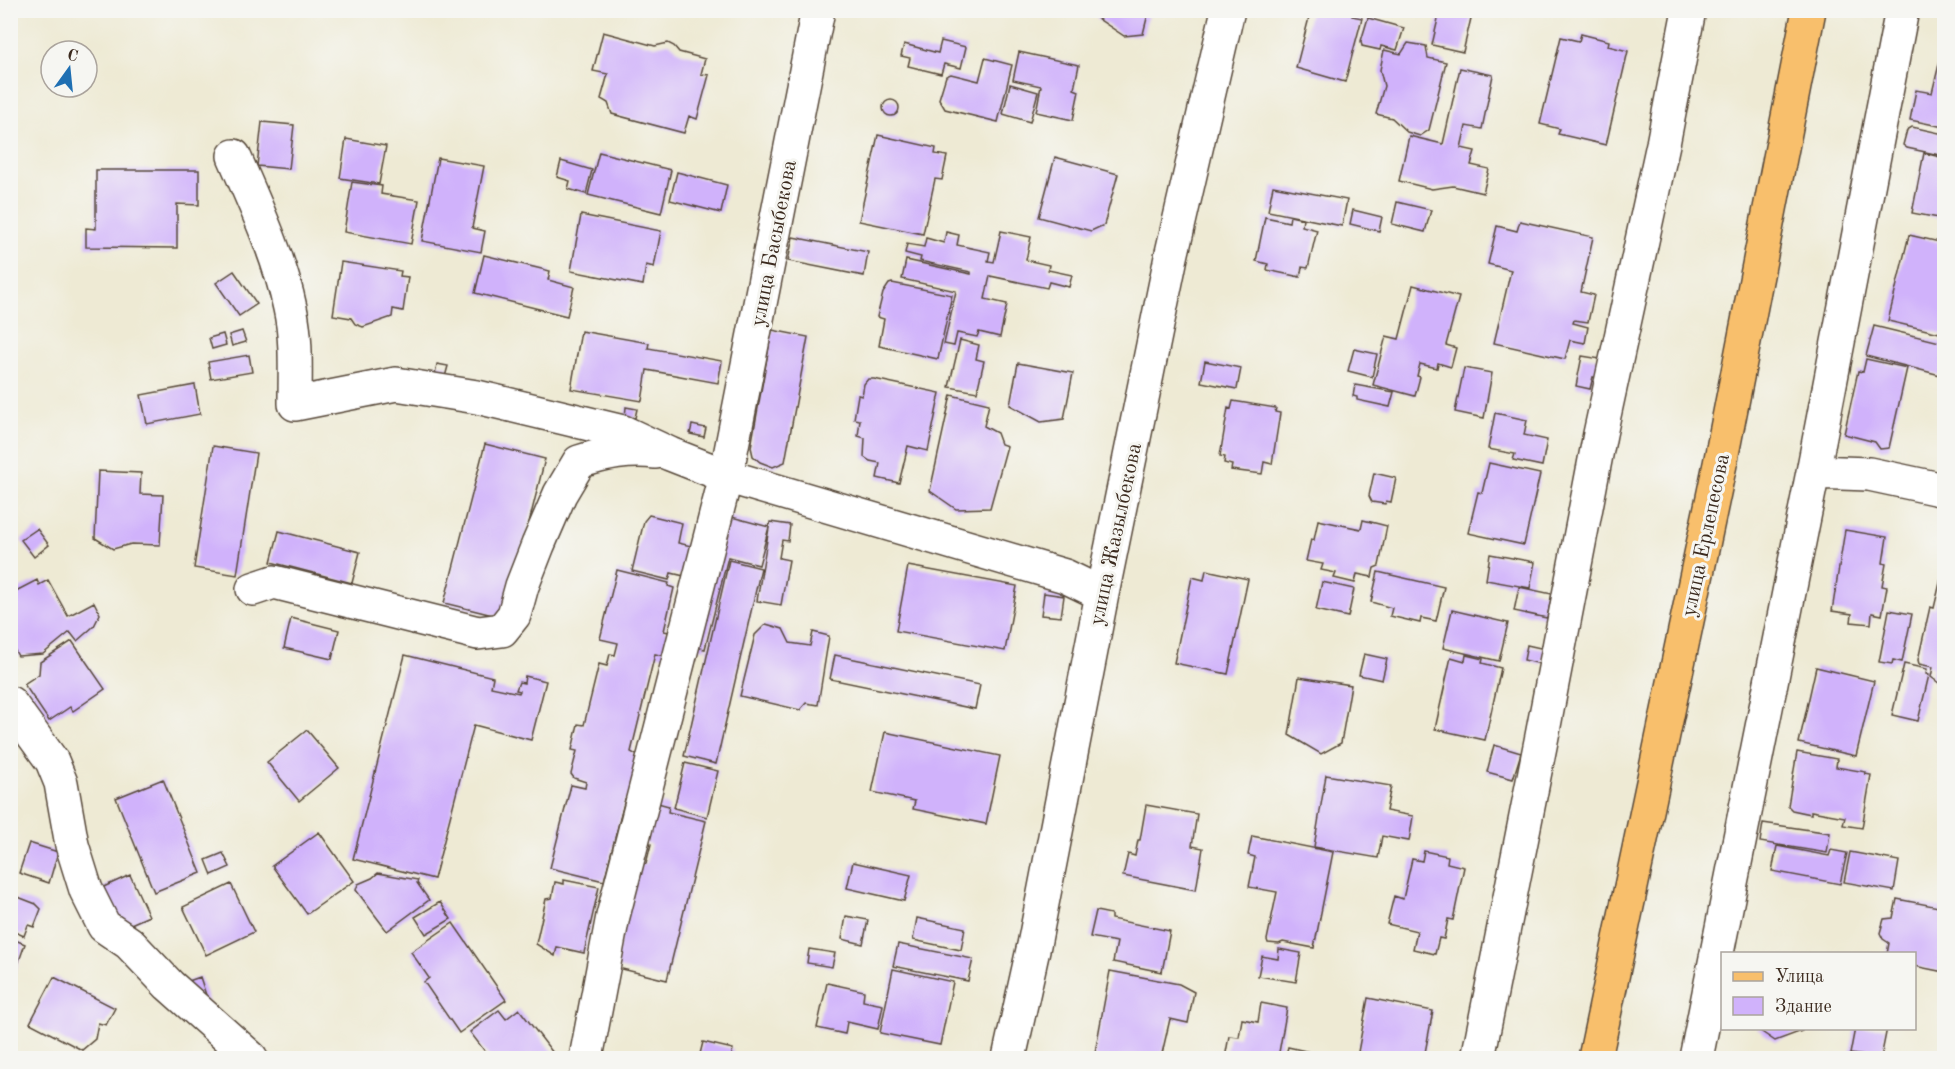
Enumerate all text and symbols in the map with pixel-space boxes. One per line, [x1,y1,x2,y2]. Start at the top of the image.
north arrow [39,39,99,99]
text: С [65,47,80,66]
street label: улица Басыбекова [748,158,801,328]
street label: улица Жазылбекова [1087,441,1146,628]
street label: улица Ерлепесова [1679,452,1734,619]
legend [1721,952,1916,1030]
text: Улица [1775,968,1824,986]
text: Здание [1775,998,1832,1016]

